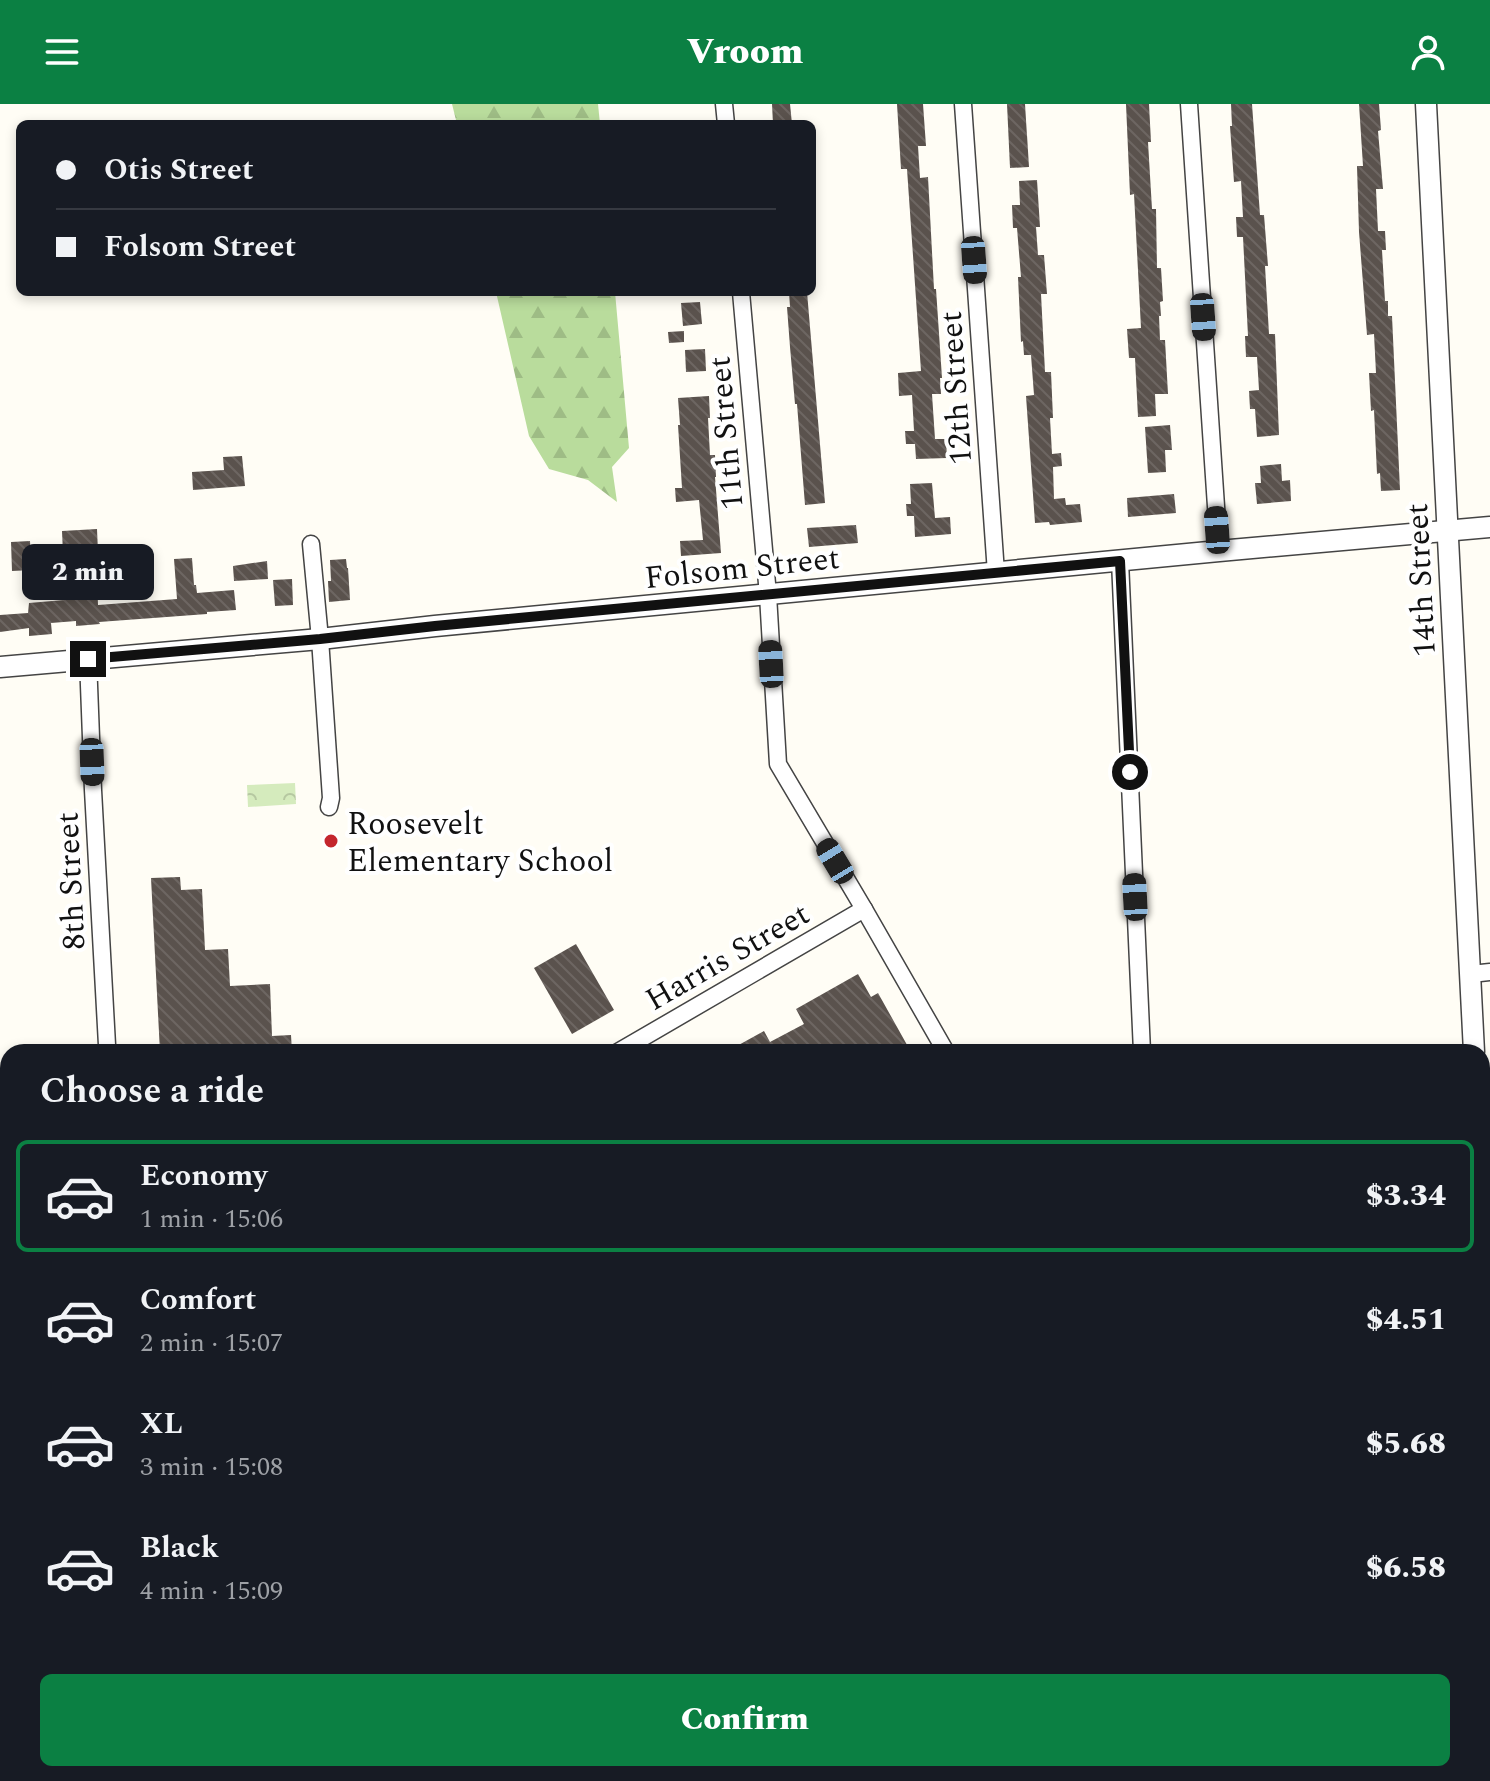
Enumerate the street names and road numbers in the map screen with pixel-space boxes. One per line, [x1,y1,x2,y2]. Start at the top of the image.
street label: 12th Street [927,309,986,466]
street label: 11th Street [695,354,758,512]
street label: 14th Street [1393,502,1450,658]
street label: Folsom Street [642,534,842,603]
street label: 8th Street [43,811,100,951]
street label: Harris Street [636,890,819,1024]

